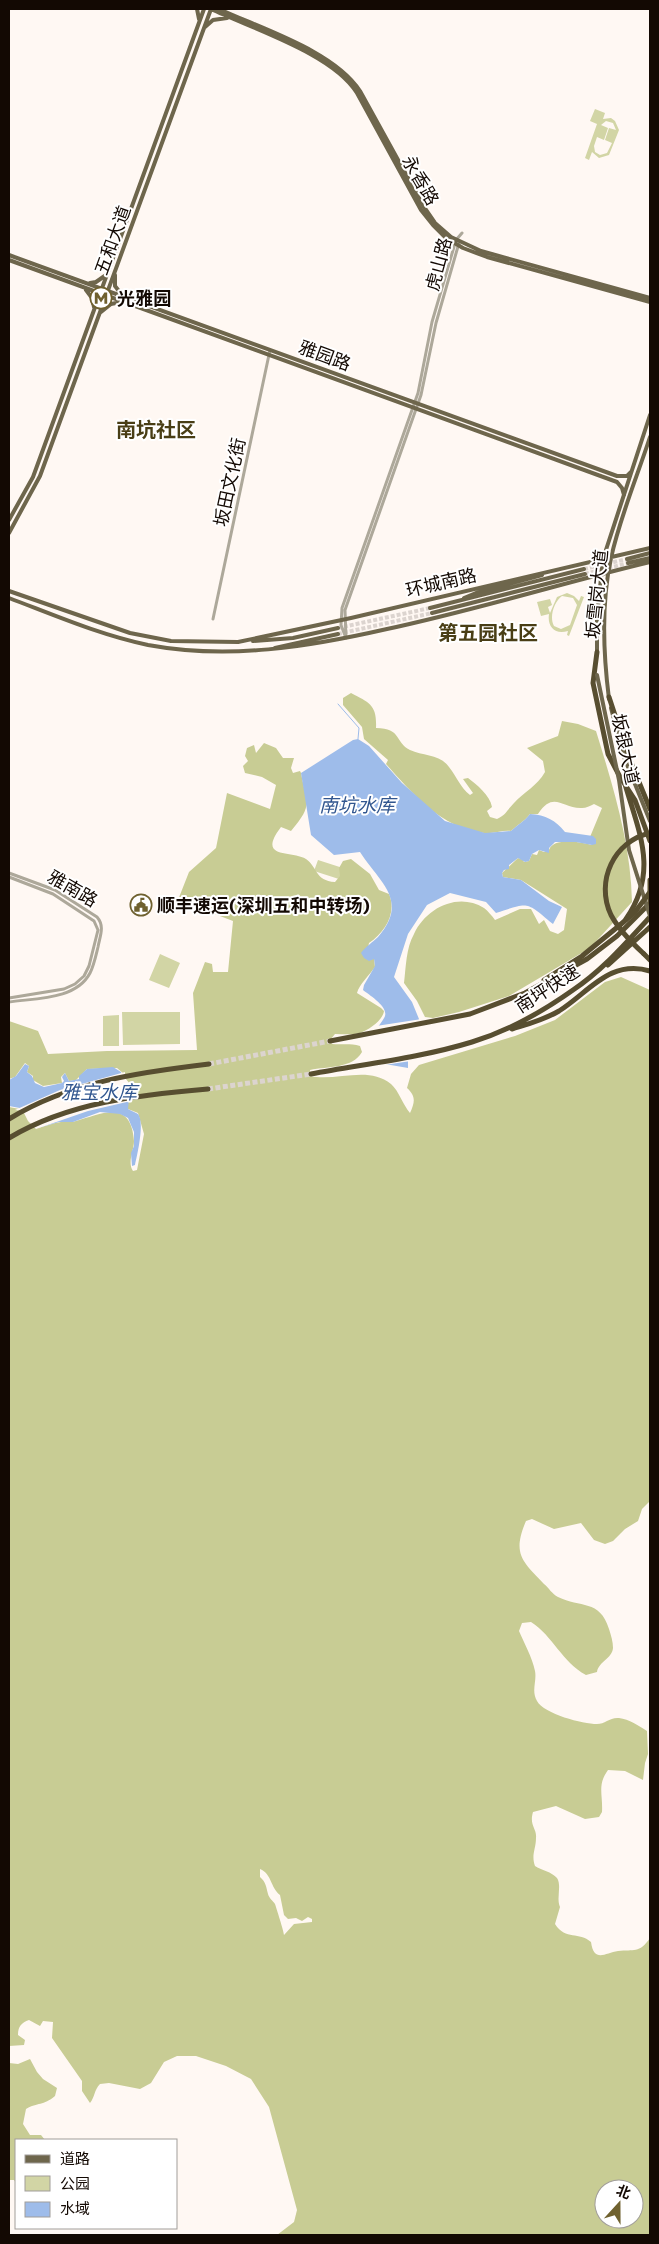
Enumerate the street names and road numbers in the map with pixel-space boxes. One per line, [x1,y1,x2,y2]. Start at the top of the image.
street label: 永香路 [398,151,444,209]
street label: 五和大道 [89,202,135,278]
street label: 虎山路 [420,235,456,293]
street label: 雅园路 [296,335,354,375]
street label: 坂田文化街 [209,436,249,528]
street label: 坂雪岗大道 [580,548,612,640]
street label: 环城南路 [403,563,479,601]
street label: 坂银大道 [608,711,644,787]
street label: 雅南路 [44,865,102,911]
street label: 南坪快速 [511,959,583,1017]

